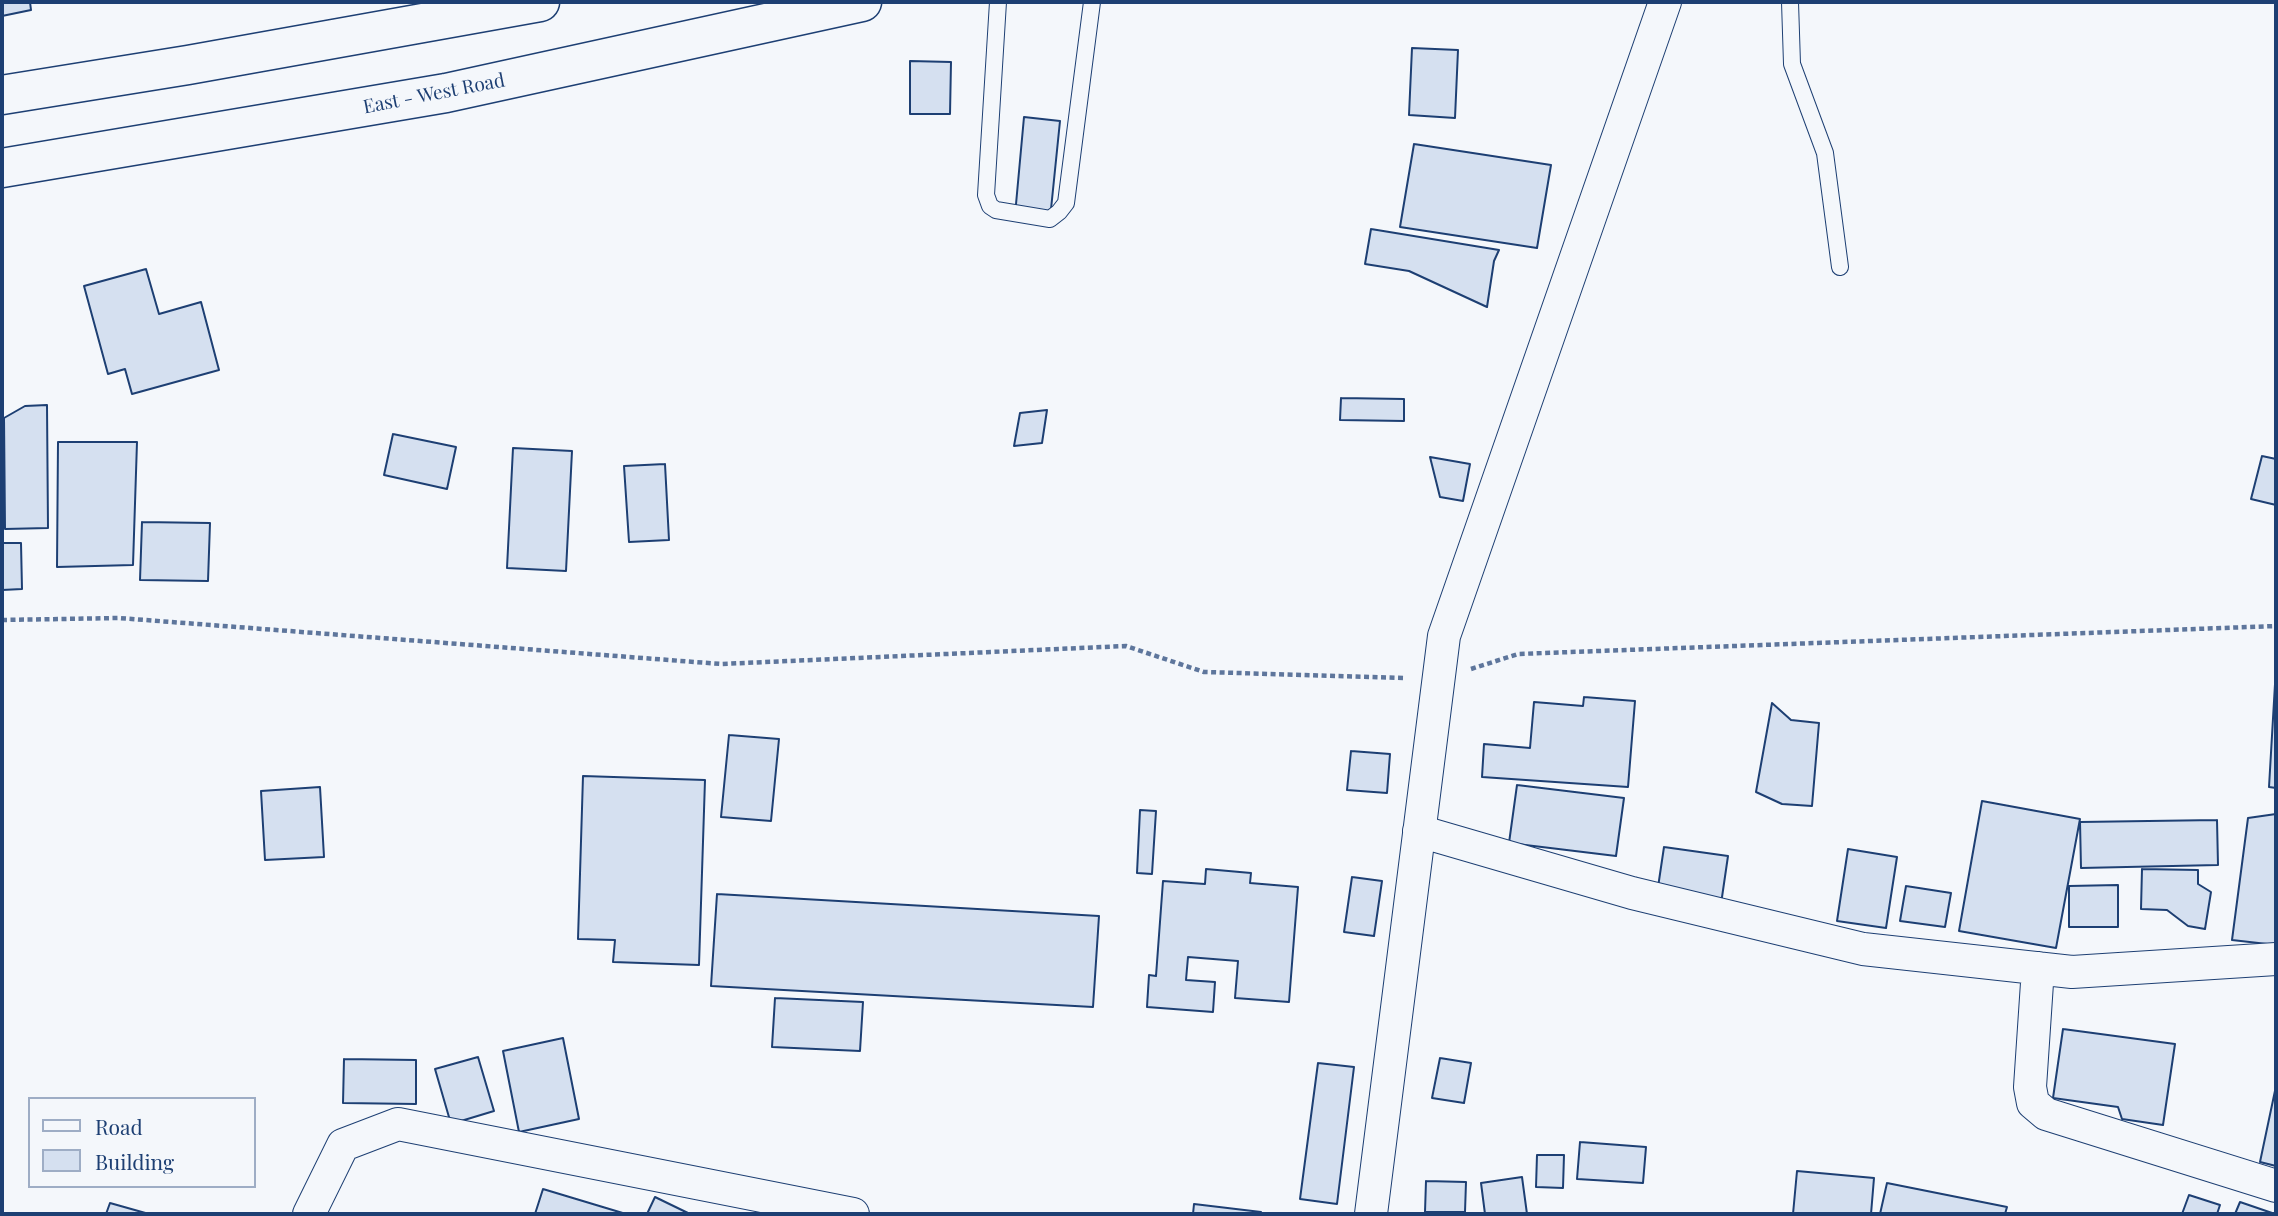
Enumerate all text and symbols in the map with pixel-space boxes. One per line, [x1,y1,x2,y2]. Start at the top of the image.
street label: East - West Road [361,69,507,119]
legend [28,1097,256,1188]
text: Road [95,1112,143,1140]
text: Building [95,1147,174,1175]

